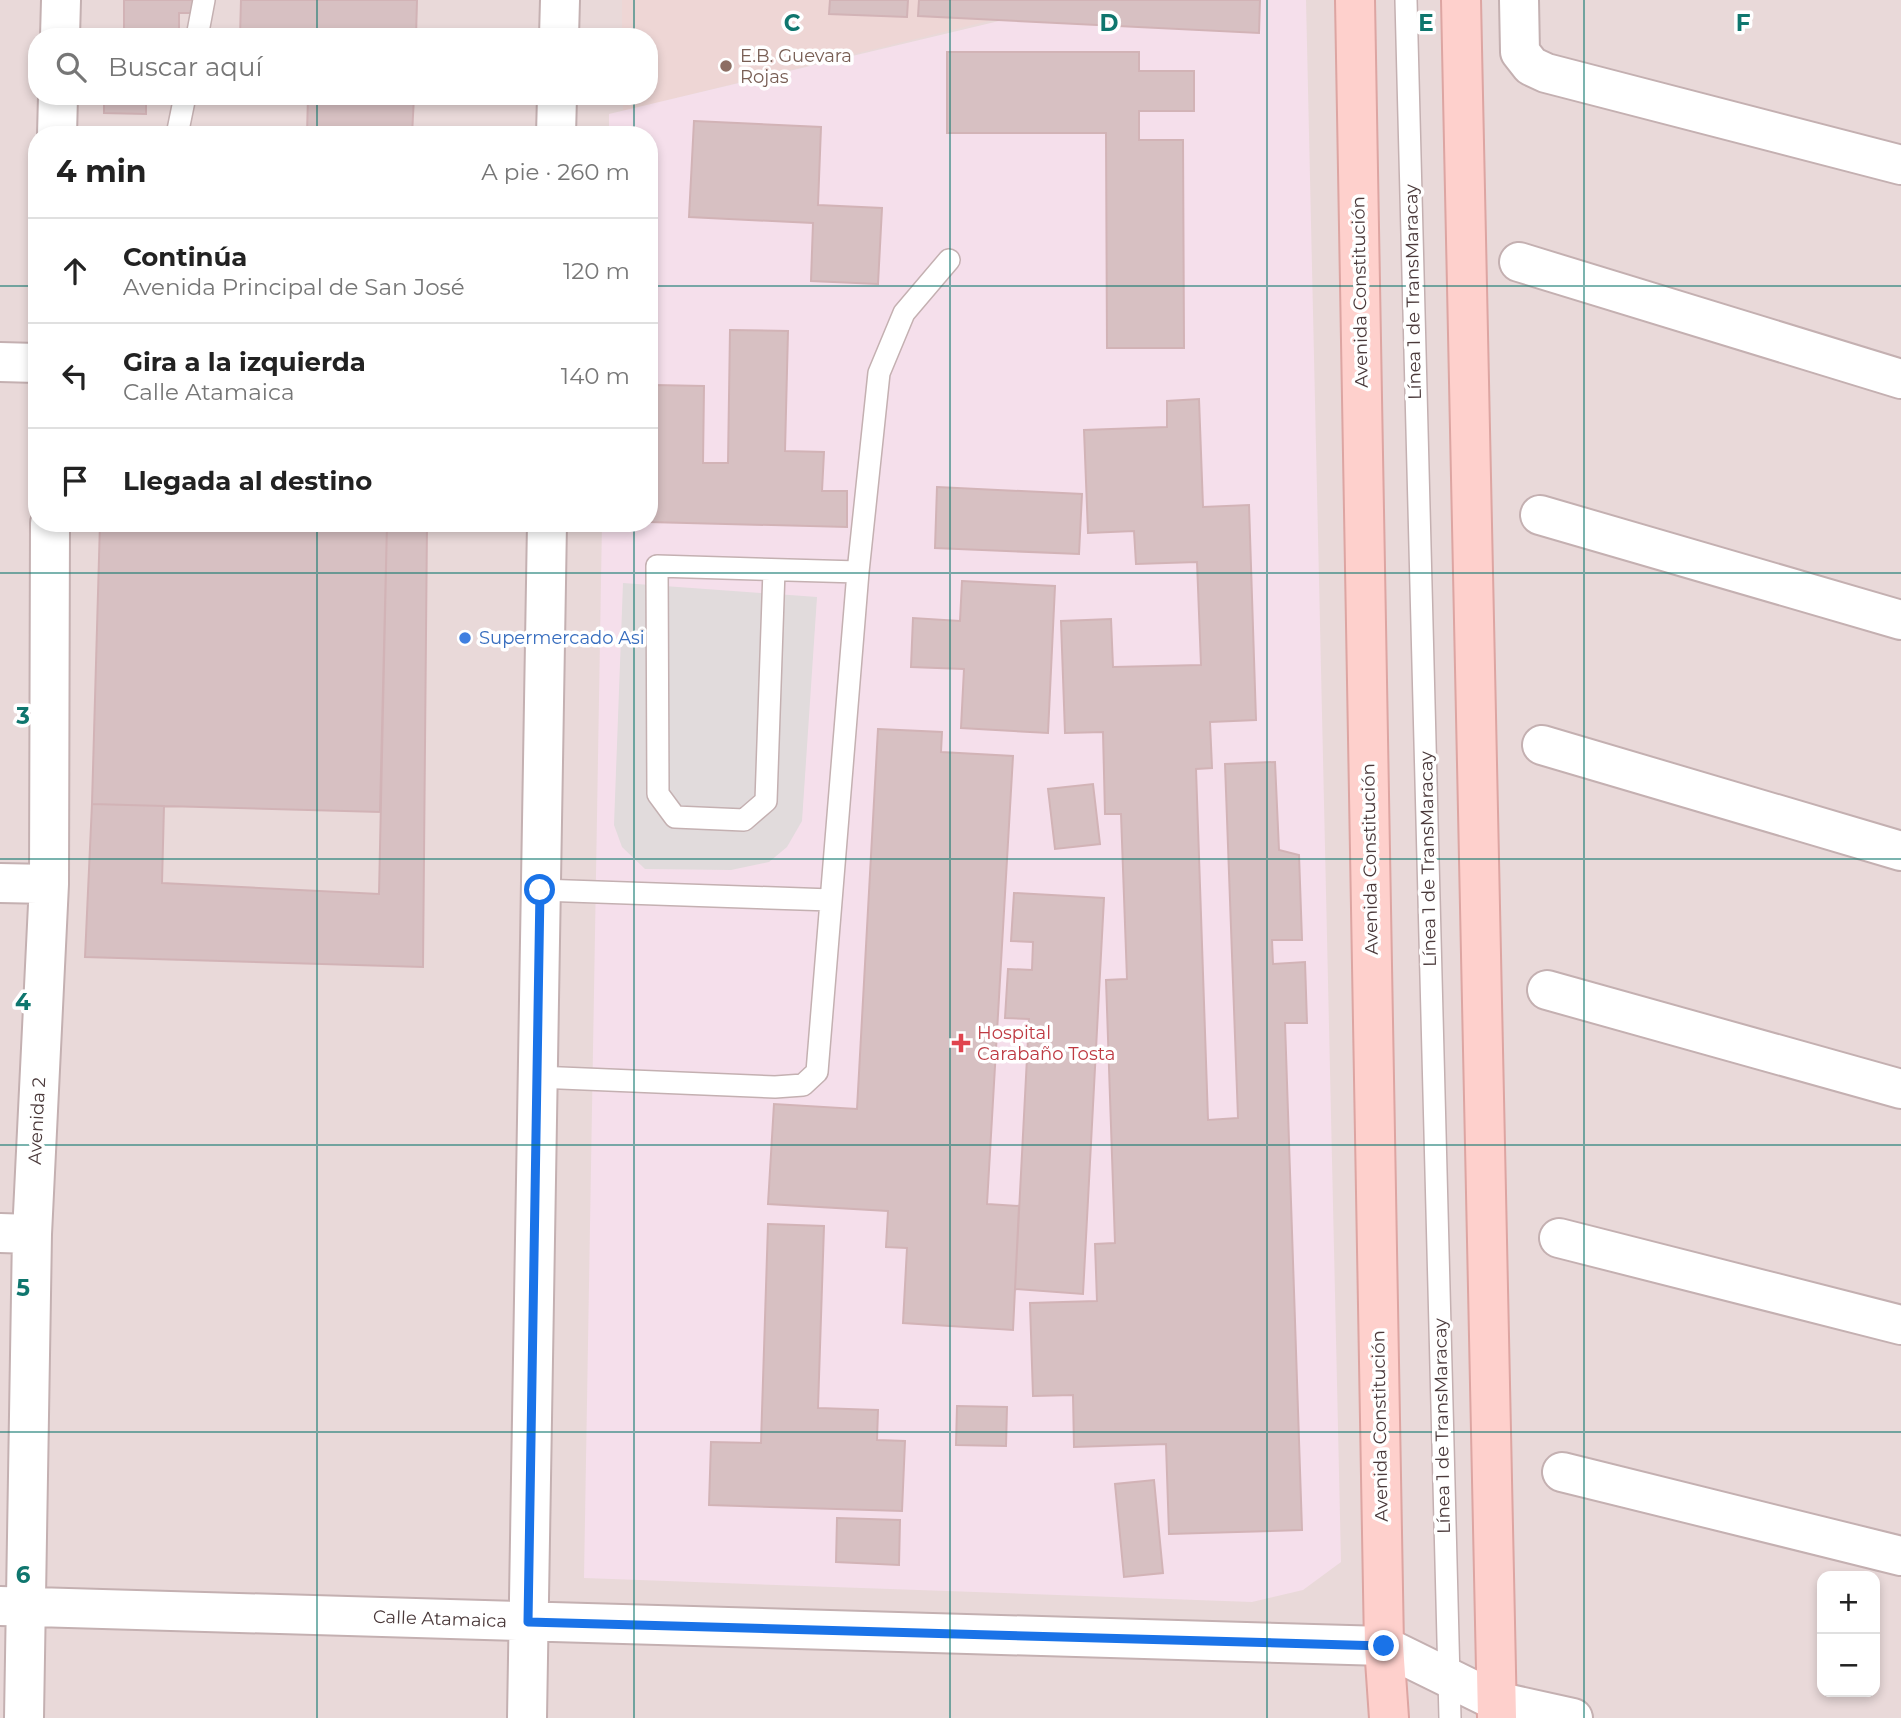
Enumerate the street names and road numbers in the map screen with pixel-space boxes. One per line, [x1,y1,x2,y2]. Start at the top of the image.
street label: Línea 1 de TransMaracay [1400,184,1426,400]
street label: Avenida Constitución [1347,196,1373,388]
street label: Línea 1 de TransMaracay [1415,751,1441,967]
street label: Avenida Constitución [1357,763,1383,955]
street label: Avenida 2 [24,1077,50,1165]
street label: Línea 1 de TransMaracay [1429,1318,1455,1534]
street label: Avenida Constitución [1367,1330,1393,1522]
street label: Calle Atamaica [373,1606,507,1632]

